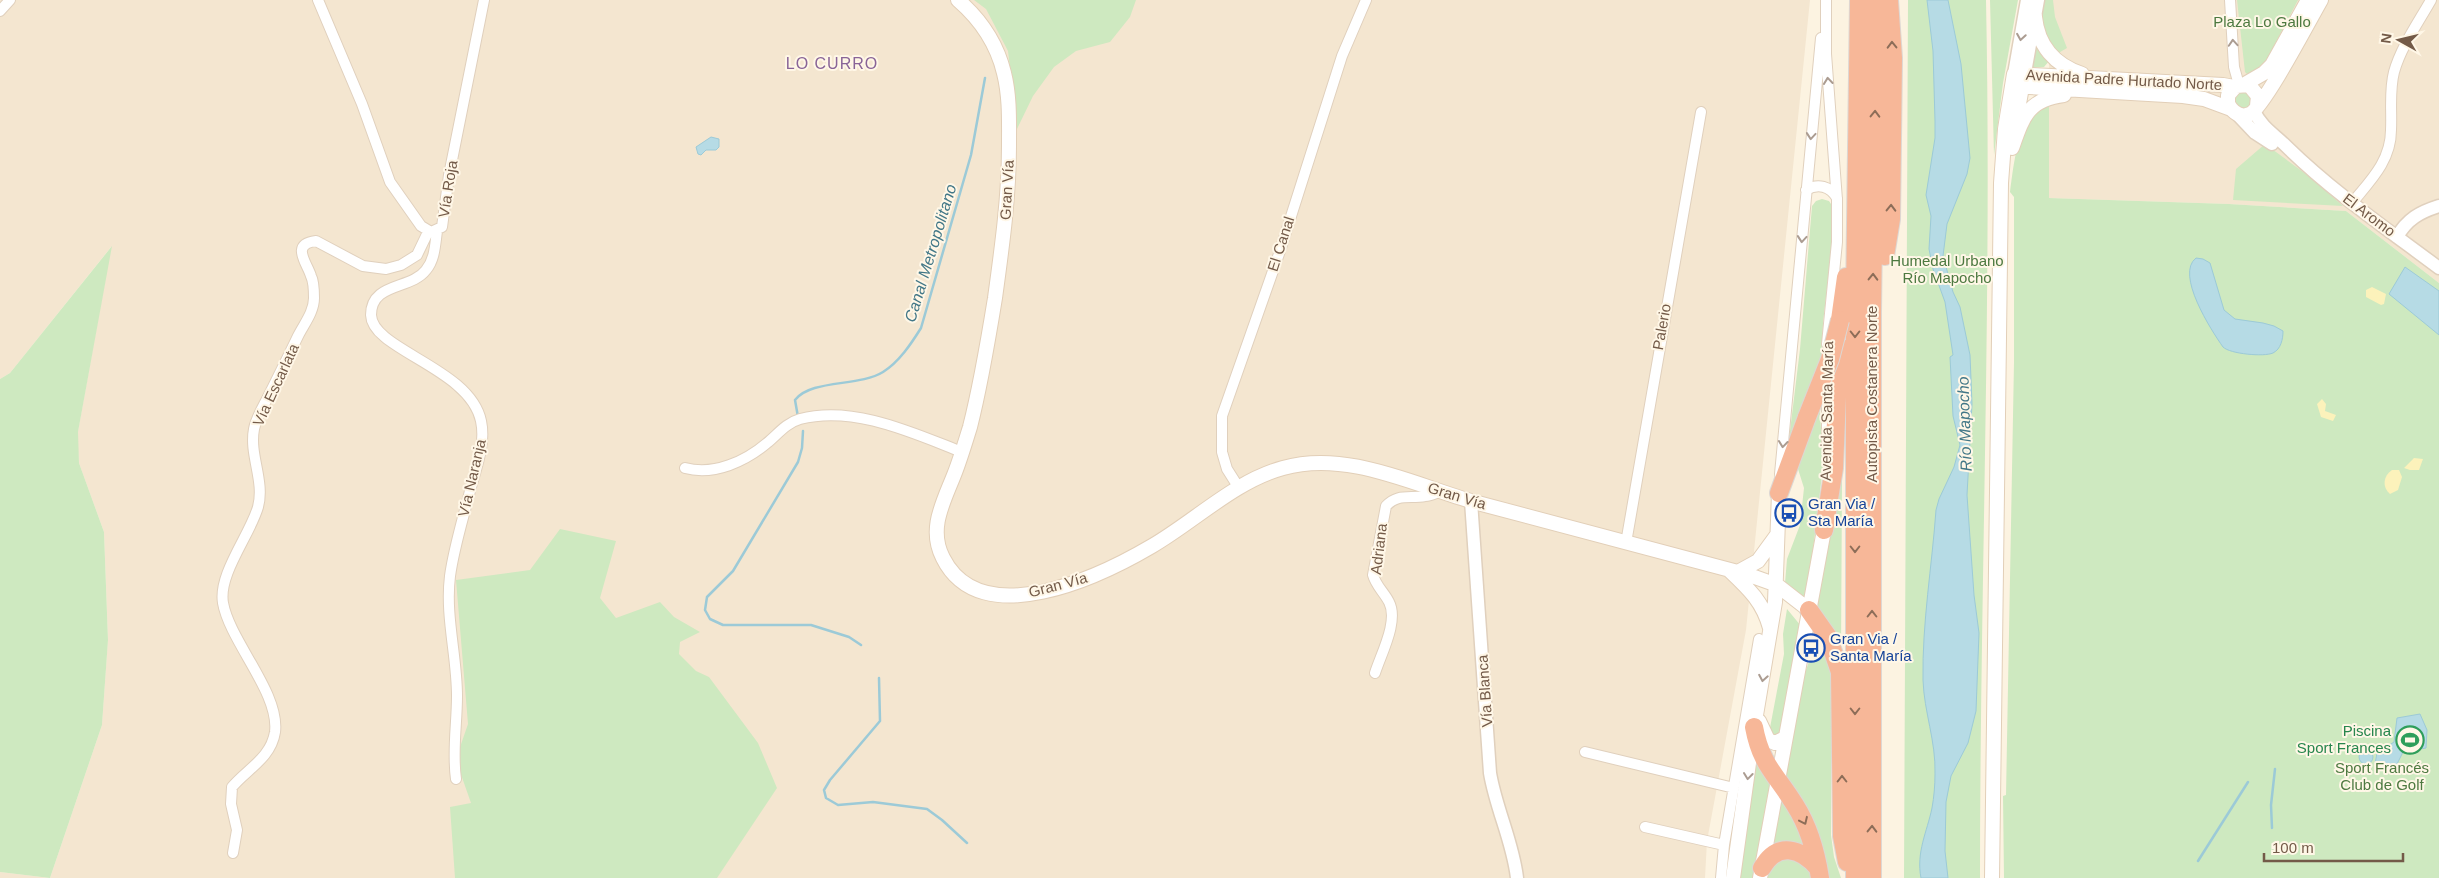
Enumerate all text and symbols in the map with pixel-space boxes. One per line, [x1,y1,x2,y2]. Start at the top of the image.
park label: Plaza Lo Gallo [2213,13,2311,30]
north arrow [2374,15,2424,65]
text: N [2377,32,2395,44]
one-way arrow [2016,33,2026,41]
one-way arrow [2228,38,2239,46]
one-way arrow [1887,41,1898,49]
district label: LO CURRO [786,55,878,72]
street label: Avenida Padre Hurtado Norte [2025,66,2223,93]
one-way arrow [1823,77,1834,85]
one-way arrow [1870,110,1880,118]
one-way arrow [1806,132,1817,140]
street label: Vía Roja [435,159,461,219]
street label: Gran Vía [996,159,1017,220]
water label: Canal Metropolitano [901,182,960,324]
street label: El Aromo [2340,189,2399,240]
one-way arrow [1886,203,1896,211]
street label: El Canal [1264,214,1297,273]
one-way arrow [1797,235,1808,243]
park label: Humedal Urbano Río Mapocho [1890,252,2004,286]
one-way arrow [1868,273,1878,280]
street label: Palerio [1649,302,1674,351]
street label: Autopista Costanera Norte [1863,306,1880,482]
one-way arrow [1850,330,1860,338]
street label: Vía Escarlata [249,340,302,429]
street label: Avenida Santa María [1817,340,1836,481]
water label: Río Mapocho [1954,376,1975,472]
street label: Vía Naranja [454,437,489,518]
one-way arrow [1777,440,1788,448]
street label: Gran Vía [1426,479,1489,513]
place label: Gran Via / Sta María [1808,495,1876,529]
bus stop icon: Gran Via / Sta María [1774,498,1804,528]
street label: Adriana [1367,522,1390,576]
one-way arrow [1850,545,1860,553]
street label: Gran Vía [1027,568,1090,600]
one-way arrow [1867,610,1877,618]
place label: Gran Via / Santa María [1830,630,1912,664]
bus stop icon: Gran Via / Santa María [1796,633,1826,663]
street label: Vía Blanca [1473,654,1496,728]
one-way arrow [1758,674,1768,683]
one-way arrow [1850,708,1860,715]
place label: Piscina Sport Frances [2297,722,2392,756]
sports icon: Piscina Sport Frances [2395,725,2425,755]
park label: Sport Francés Club de Golf [2335,759,2429,793]
one-way arrow [1743,772,1754,780]
one-way arrow [1837,775,1847,782]
one-way arrow [1798,816,1808,825]
one-way arrow [1867,825,1877,833]
scale bar [2264,830,2403,862]
text: 100 m [2272,839,2314,856]

